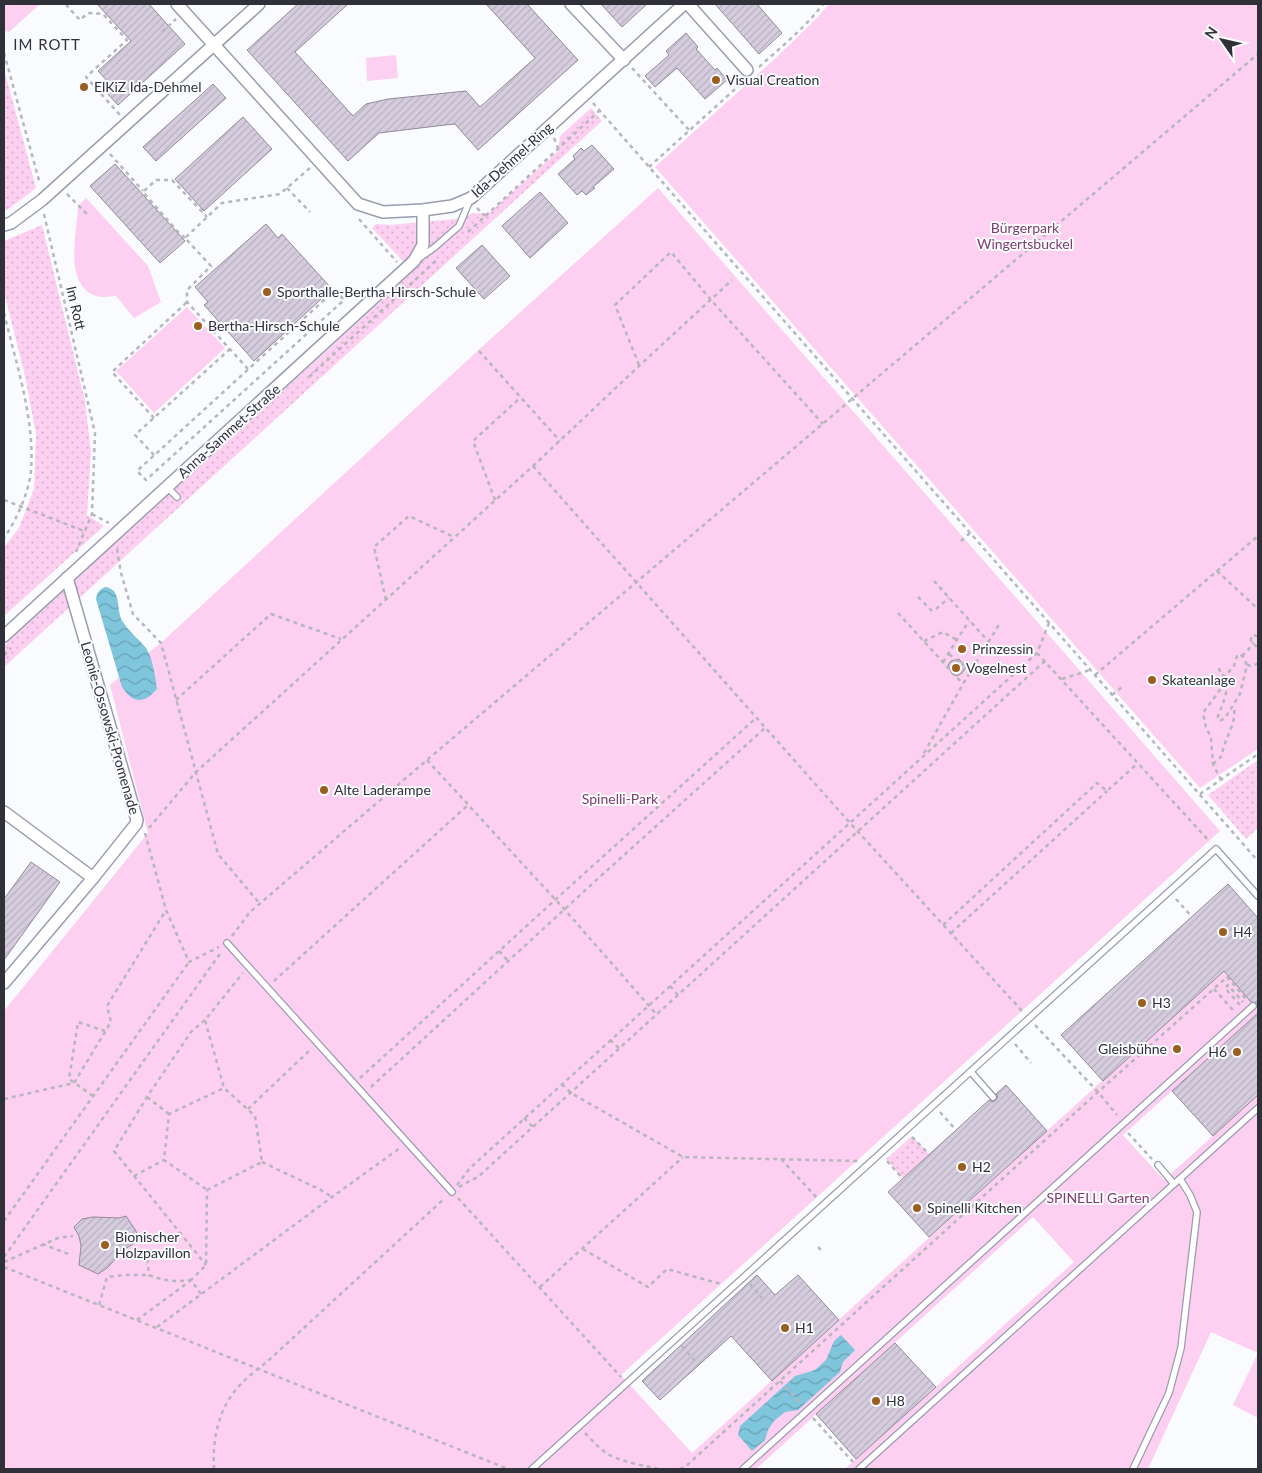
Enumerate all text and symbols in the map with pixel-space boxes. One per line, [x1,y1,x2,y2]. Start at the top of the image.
north arrow [1197,15,1247,65]
text: N [1201,23,1221,42]
district label: IM ROTT [13,35,81,53]
place label: Visual Creation [726,71,819,88]
marker: Visual Creation [710,74,722,86]
place label: ElKiZ Ida-Dehmel [94,78,201,95]
marker: ElKiZ Ida-Dehmel [78,81,90,93]
street label: Ida-Dehmel-Ring [467,119,556,201]
park label: Bürgerpark Wingertsbuckel [977,219,1073,252]
place label: Sporthalle-Bertha-Hirsch-Schule [277,283,476,300]
street label: Im Rott [63,284,90,332]
marker: Sporthalle-Bertha-Hirsch-Schule [261,286,273,298]
place label: Bertha-Hirsch-Schule [208,317,340,334]
marker: Bertha-Hirsch-Schule [192,320,204,332]
street label: Anna-Sammet-Straße [174,380,283,481]
street label: Leonie-Ossowski-Promenade [78,639,143,816]
place label: Prinzessin [972,640,1033,657]
marker: Prinzessin [956,643,968,655]
place label: Vogelnest [966,659,1026,676]
marker: Vogelnest [950,662,962,674]
place label: Skateanlage [1162,671,1235,688]
marker: Skateanlage [1146,674,1158,686]
place label: Alte Laderampe [334,781,431,798]
marker: Alte Laderampe [318,784,330,796]
park label: Spinelli-Park [582,790,659,807]
place label: H4 [1233,923,1252,940]
marker: H4 [1217,926,1229,938]
place label: H3 [1152,994,1171,1011]
marker: H3 [1136,997,1148,1009]
place label: Gleisbühne [1098,1040,1167,1057]
marker: Gleisbühne [1171,1043,1183,1055]
place label: H6 [1208,1043,1227,1060]
marker: H6 [1231,1046,1243,1058]
place label: H2 [972,1158,991,1175]
marker: H2 [956,1161,968,1173]
park label: SPINELLI Garten [1046,1189,1150,1206]
place label: Spinelli Kitchen [927,1199,1022,1216]
marker: Spinelli Kitchen [911,1202,923,1214]
place label: Bionischer Holzpavillon [115,1228,191,1261]
marker: Bionischer Holzpavillon [99,1239,111,1251]
place label: H1 [795,1319,814,1336]
marker: H1 [779,1322,791,1334]
place label: H8 [886,1392,905,1409]
marker: H8 [870,1395,882,1407]

